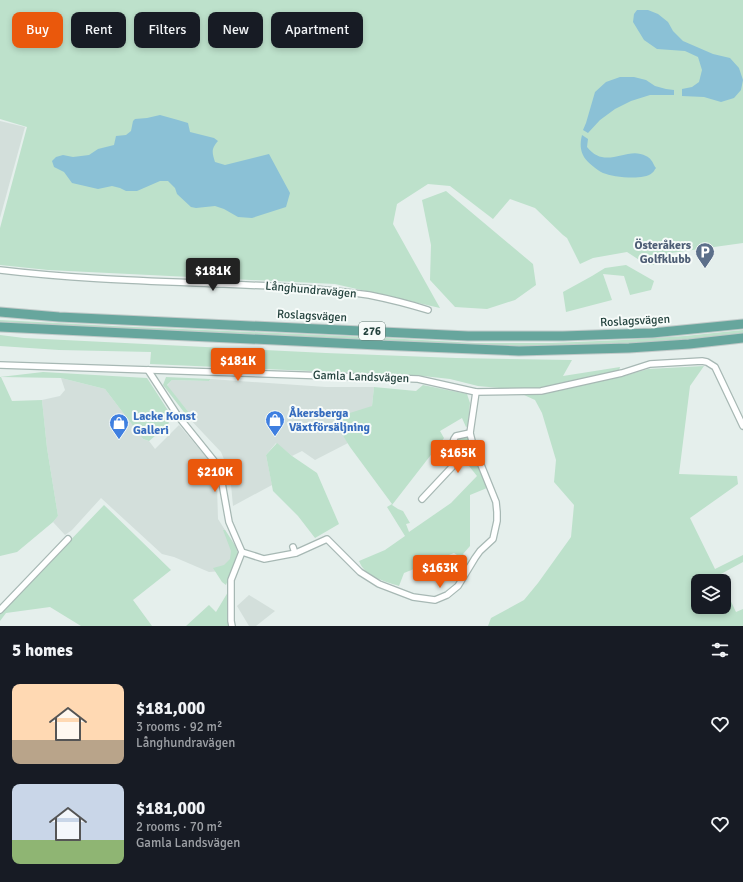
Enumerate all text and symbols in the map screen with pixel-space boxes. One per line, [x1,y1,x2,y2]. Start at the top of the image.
chip: Buy [12,12,63,48]
chip: Rent [71,12,126,48]
chip: Filters [134,12,200,48]
chip: New [208,12,263,48]
chip: Apartment [271,12,363,48]
place label: Österåkers Golfklubb [634,238,692,267]
parking icon: Österåkers Golfklubb [694,241,716,269]
pin: $181K [185,258,241,292]
text: $181K [195,263,231,279]
street label: Långhundravägen [265,279,357,301]
street label: Roslagsvägen [277,307,347,325]
street label: Roslagsvägen [600,312,670,330]
road number: 276 [359,322,385,340]
pin: $181K [210,348,266,382]
text: $181K [220,353,256,369]
street label: Gamla Landsvägen [313,368,409,386]
place label: Åkersberga Växtförsäljning [289,406,371,435]
place label: Lacke Konst Galleri [133,409,196,438]
shop icon: Åkersberga Växtförsäljning [264,409,286,437]
shop icon: Lacke Konst Galleri [108,412,130,440]
pin: $165K [430,440,486,474]
text: $165K [440,445,476,461]
pin: $210K [187,459,243,493]
text: $210K [197,464,233,480]
pin: $163K [412,555,468,589]
text: $163K [422,560,458,576]
map controls [691,574,731,614]
button: layers [691,574,731,614]
icon: filters [709,639,731,661]
text: 5 homes [12,640,73,661]
text: $181,000 [136,698,205,719]
icon: home [44,700,92,748]
icon: heart [709,713,731,735]
text: 3 rooms · 92 m² [136,719,222,735]
text: Långhundravägen [136,735,235,751]
text: $181,000 [136,798,205,819]
icon: home [44,800,92,848]
icon: heart [709,813,731,835]
text: 2 rooms · 70 m² [136,819,222,835]
text: Gamla Landsvägen [136,835,240,851]

